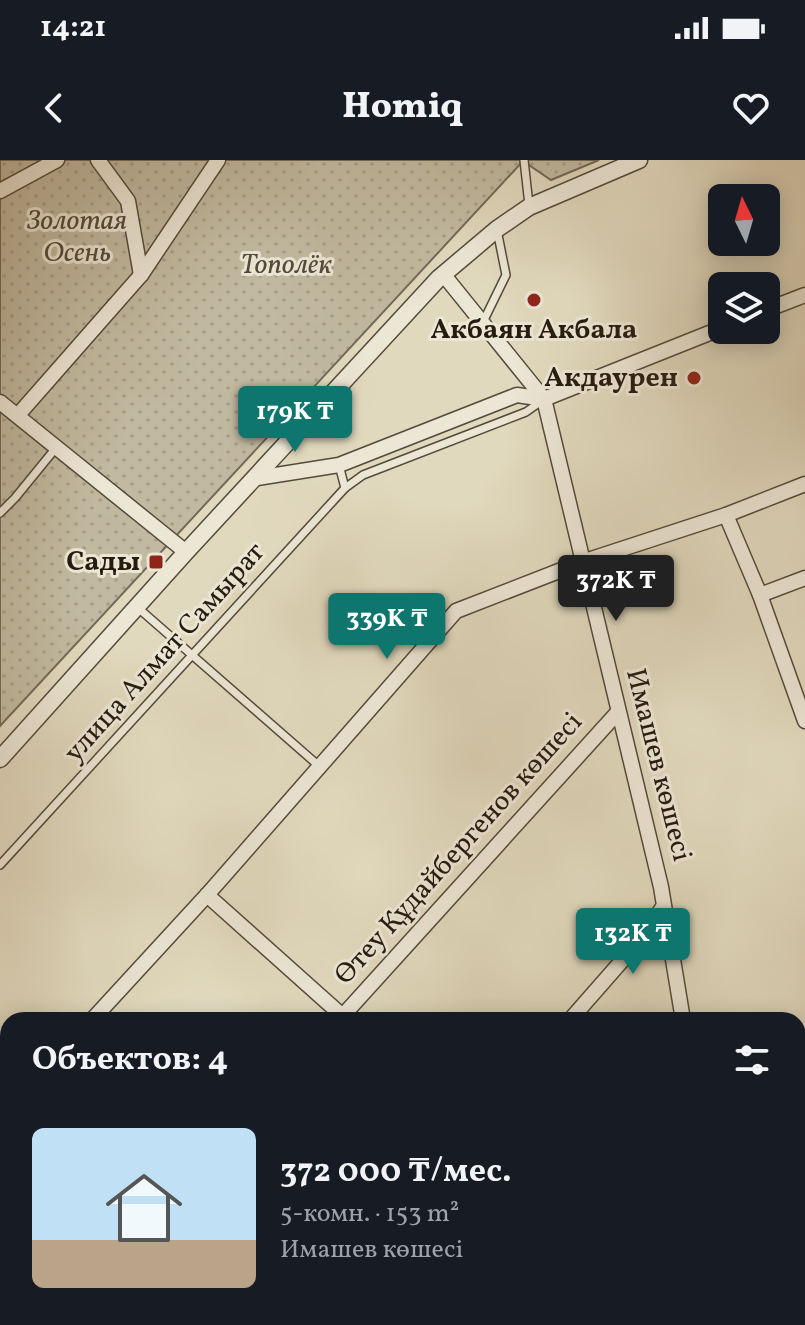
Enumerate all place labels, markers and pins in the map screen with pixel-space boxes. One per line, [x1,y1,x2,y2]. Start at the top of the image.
marker: Акбаян Акбала [525,291,543,309]
place label: Акбаян Акбала [431,311,637,350]
place label: Акдаурен [544,359,678,398]
marker: Акдаурен [685,369,703,387]
pin: 179K ₸ [230,386,360,454]
place label: Сады [66,543,140,582]
marker: Сады [147,553,165,571]
pin: 372K ₸ [551,555,681,623]
pin: 339K ₸ [322,593,452,661]
pin: 132K ₸ [568,908,698,976]

